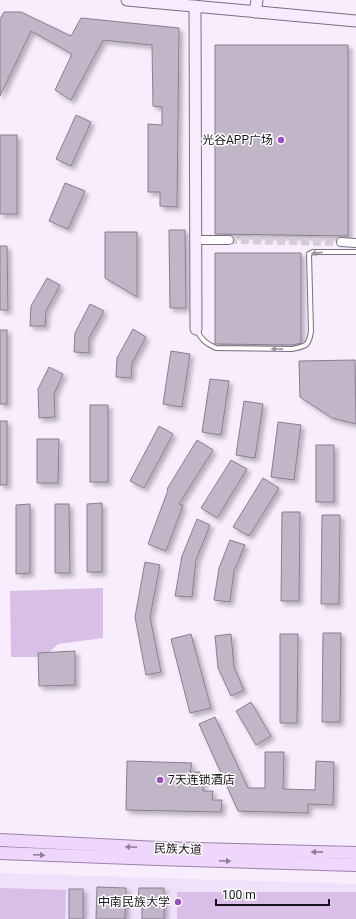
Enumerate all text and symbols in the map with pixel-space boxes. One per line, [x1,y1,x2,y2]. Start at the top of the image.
place label: 光谷APP广场 [202,133,273,147]
marker: 光谷APP广场 [276,135,286,145]
one-way arrow [311,250,323,256]
one-way arrow [270,346,283,352]
place label: 7天连锁酒店 [168,773,235,787]
marker: 7天连锁酒店 [155,775,165,785]
street label: 民族大道 [154,841,202,857]
one-way arrow [124,844,137,850]
one-way arrow [310,849,323,855]
one-way arrow [33,851,45,858]
one-way arrow [219,858,232,864]
scale bar [216,881,329,907]
text: 100 m [222,888,256,902]
place label: 中南民族大学 [98,895,170,909]
marker: 中南民族大学 [173,897,183,907]

